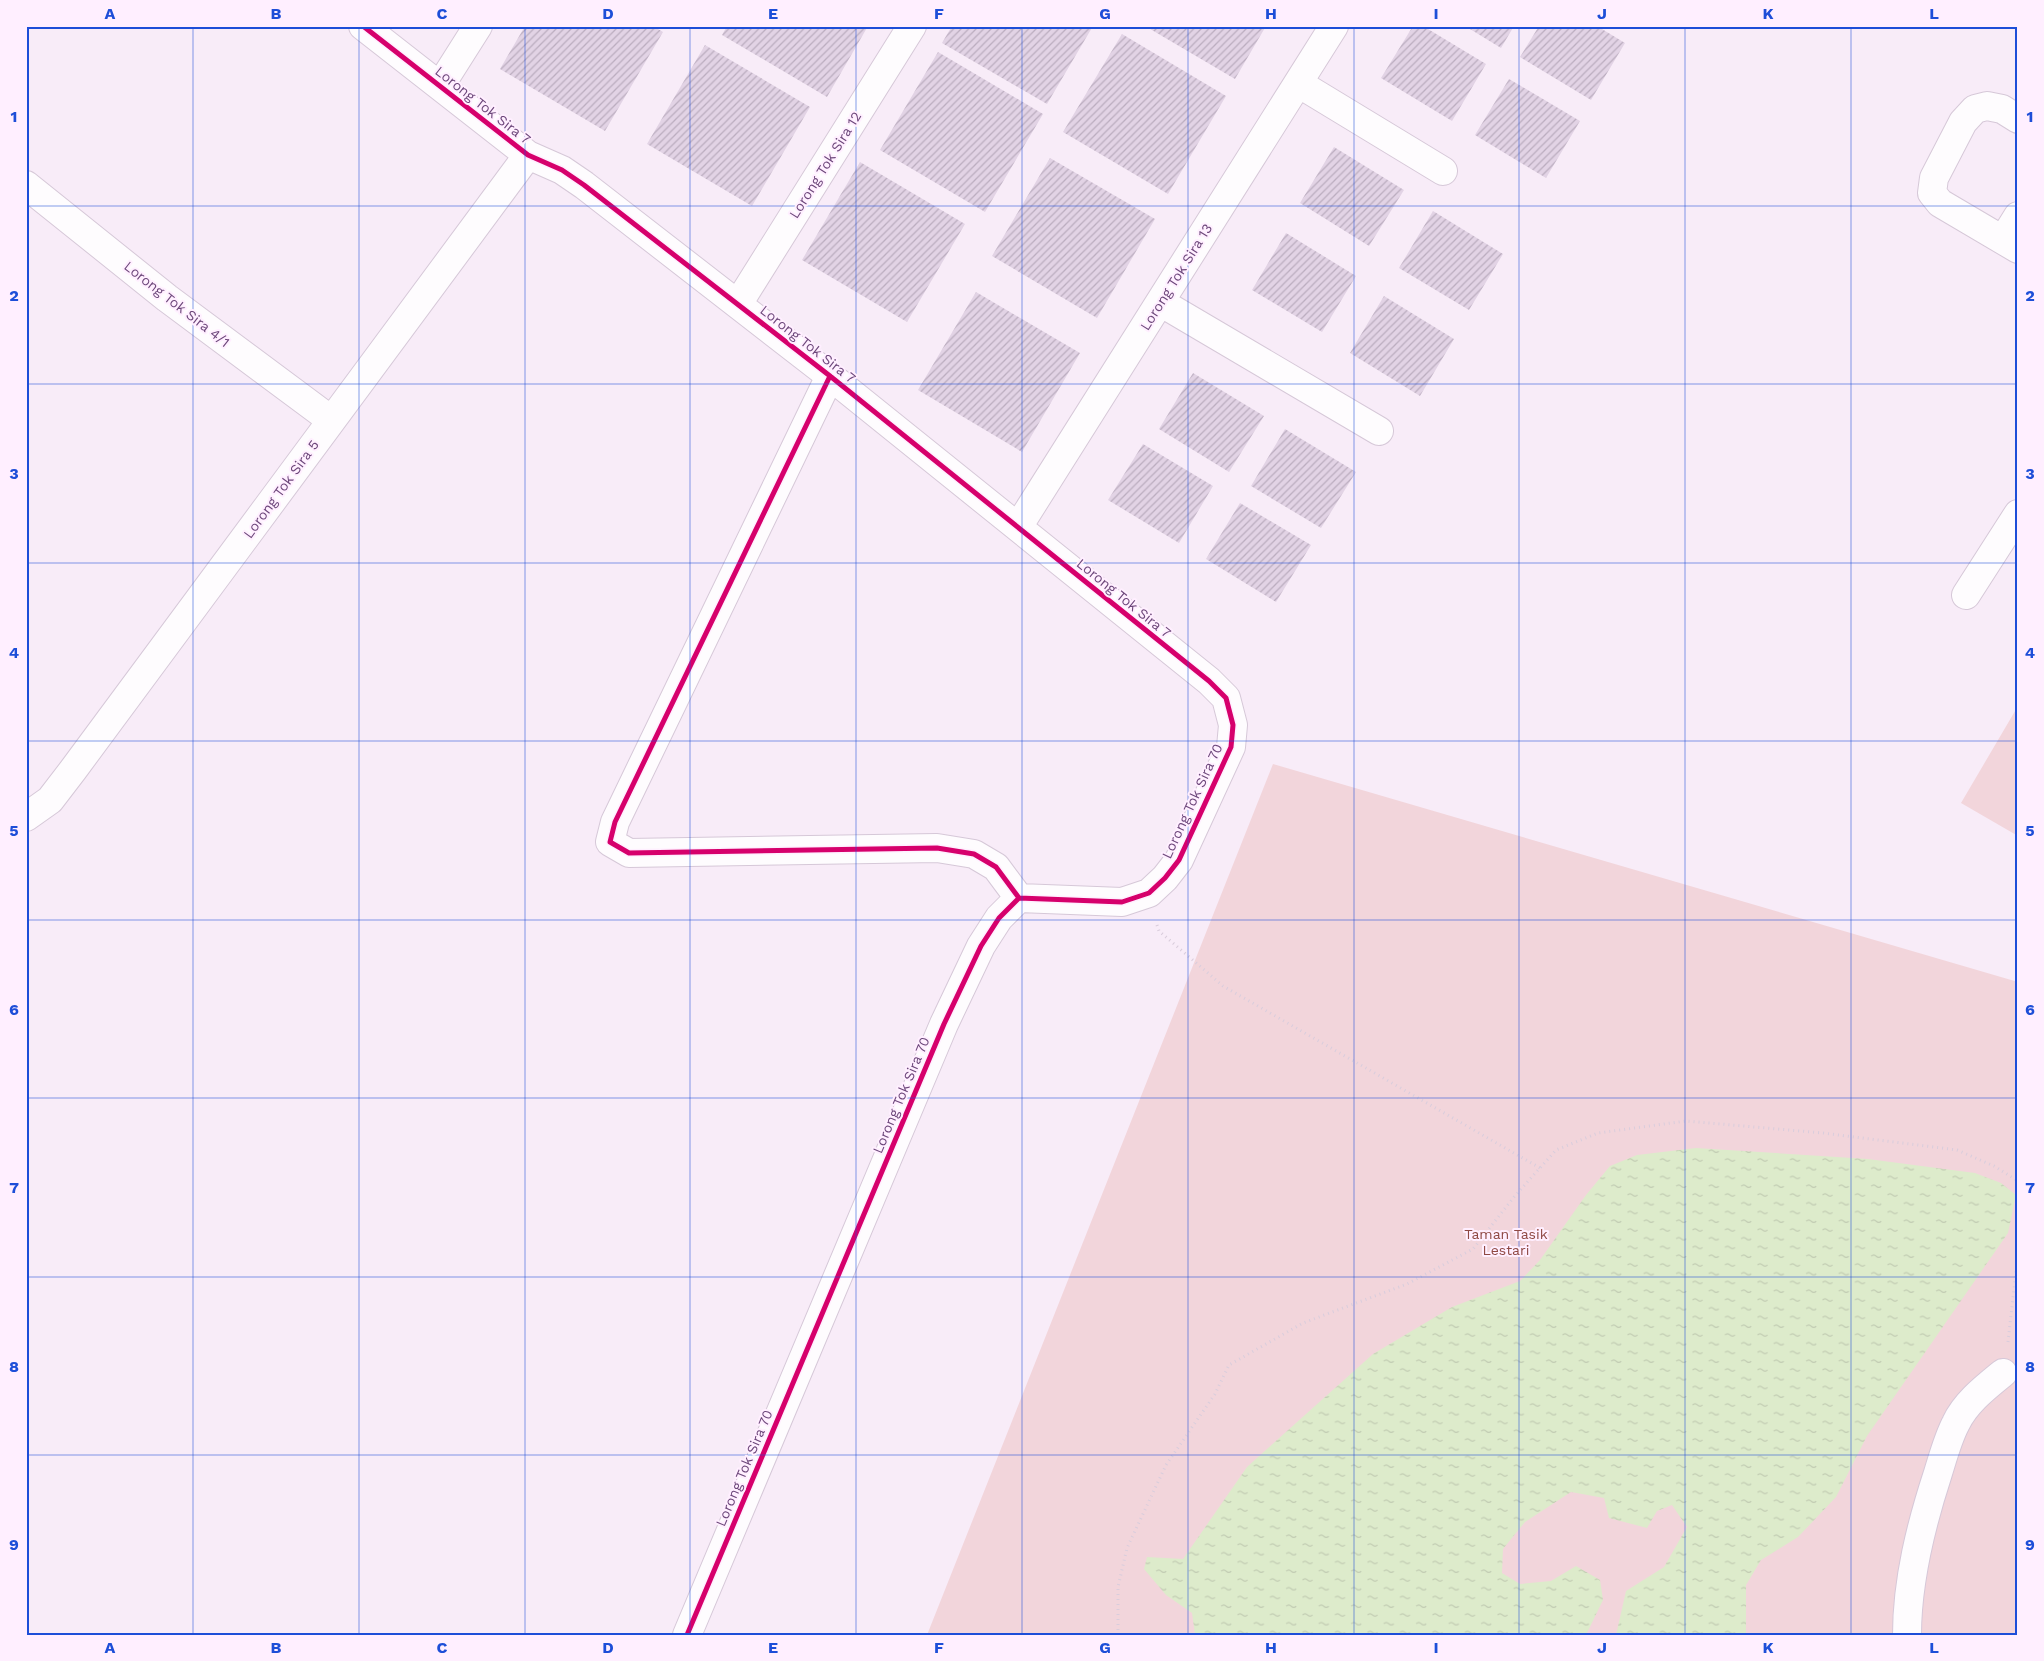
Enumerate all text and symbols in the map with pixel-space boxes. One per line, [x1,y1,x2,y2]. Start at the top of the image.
text: A [105,4,116,23]
text: B [271,4,282,23]
text: C [437,4,448,23]
text: D [602,4,614,23]
text: E [768,4,778,23]
text: F [934,4,944,23]
text: G [1099,4,1111,23]
text: H [1265,4,1277,23]
text: I [1433,4,1439,23]
text: J [1597,4,1607,23]
text: K [1762,4,1774,23]
text: L [1929,4,1939,23]
street label: Lorong Tok Sira 7 [432,63,534,147]
text: 1 [11,107,17,126]
text: 1 [2027,107,2033,126]
street label: Lorong Tok Sira 12 [786,109,864,221]
street label: Lorong Tok Sira 13 [1137,221,1215,333]
street label: Lorong Tok Sira 4/1 [121,258,233,350]
text: 2 [9,286,19,305]
text: 2 [2025,286,2035,305]
street label: Lorong Tok Sira 7 [757,302,859,386]
street label: Lorong Tok Sira 5 [240,437,322,541]
text: 3 [9,464,19,483]
text: 3 [2025,464,2035,483]
street label: Lorong Tok Sira 7 [1074,555,1174,641]
text: 4 [9,643,19,662]
text: 4 [2025,643,2035,662]
street label: Lorong Tok Sira 70 [1158,741,1226,861]
text: 5 [9,821,19,840]
text: 5 [2025,821,2035,840]
text: 6 [9,1000,19,1019]
text: 6 [2025,1000,2035,1019]
street label: Lorong Tok Sira 70 [869,1034,933,1156]
text: 7 [9,1178,19,1197]
text: 7 [2025,1178,2035,1197]
park label: Taman Tasik Lestari [1464,1226,1548,1258]
text: 8 [9,1357,19,1376]
text: 8 [2025,1357,2035,1376]
street label: Lorong Tok Sira 70 [712,1407,776,1529]
text: 9 [9,1535,19,1554]
text: 9 [2025,1535,2035,1554]
text: A [105,1638,116,1657]
text: B [271,1638,282,1657]
text: C [437,1638,448,1657]
text: D [602,1638,614,1657]
text: E [768,1638,778,1657]
text: F [934,1638,944,1657]
text: G [1099,1638,1111,1657]
text: H [1265,1638,1277,1657]
text: I [1433,1638,1439,1657]
text: J [1597,1638,1607,1657]
text: K [1762,1638,1774,1657]
text: L [1929,1638,1939,1657]

